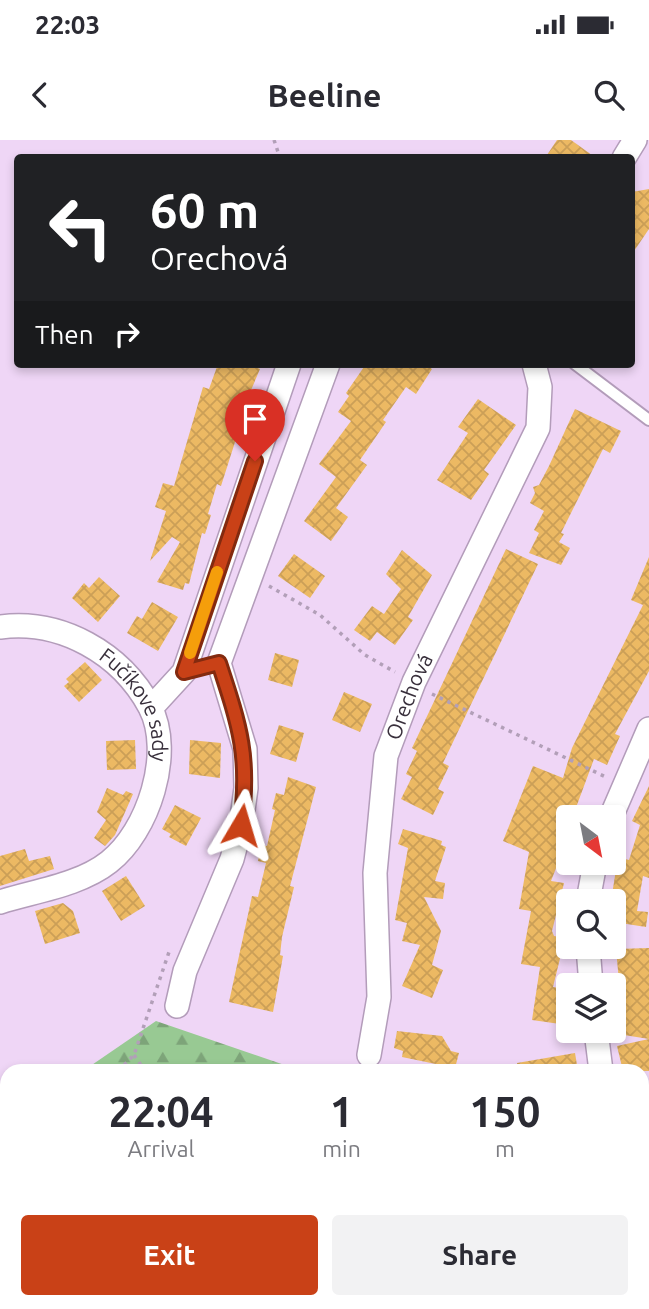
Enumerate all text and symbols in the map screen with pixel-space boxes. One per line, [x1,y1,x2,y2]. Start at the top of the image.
text: 22:03 [35,10,100,39]
icon: back [21,76,59,114]
icon: search [590,76,628,114]
text: Beeline [268,77,381,113]
icon: left [35,182,126,273]
text: 60 m [150,182,259,237]
text: Orechová [150,240,288,276]
icon: right [108,315,146,353]
text: Then [35,320,94,349]
pin [225,389,285,461]
icon: arrive [236,400,274,438]
street label: Fučíkove sady [95,642,172,762]
street label: Orechová [380,649,437,743]
position arrow [204,788,278,862]
north arrow [556,805,626,875]
map controls [556,805,626,1043]
button: search [556,889,626,959]
button: layers [556,973,626,1043]
text: 22:04 [109,1088,214,1135]
text: 1 [330,1088,353,1135]
text: 150 [469,1088,540,1135]
text: Arrival [128,1136,195,1161]
text: min [322,1136,361,1161]
text: m [495,1136,515,1161]
button: Exit [21,1215,318,1295]
button: Share [332,1215,628,1295]

